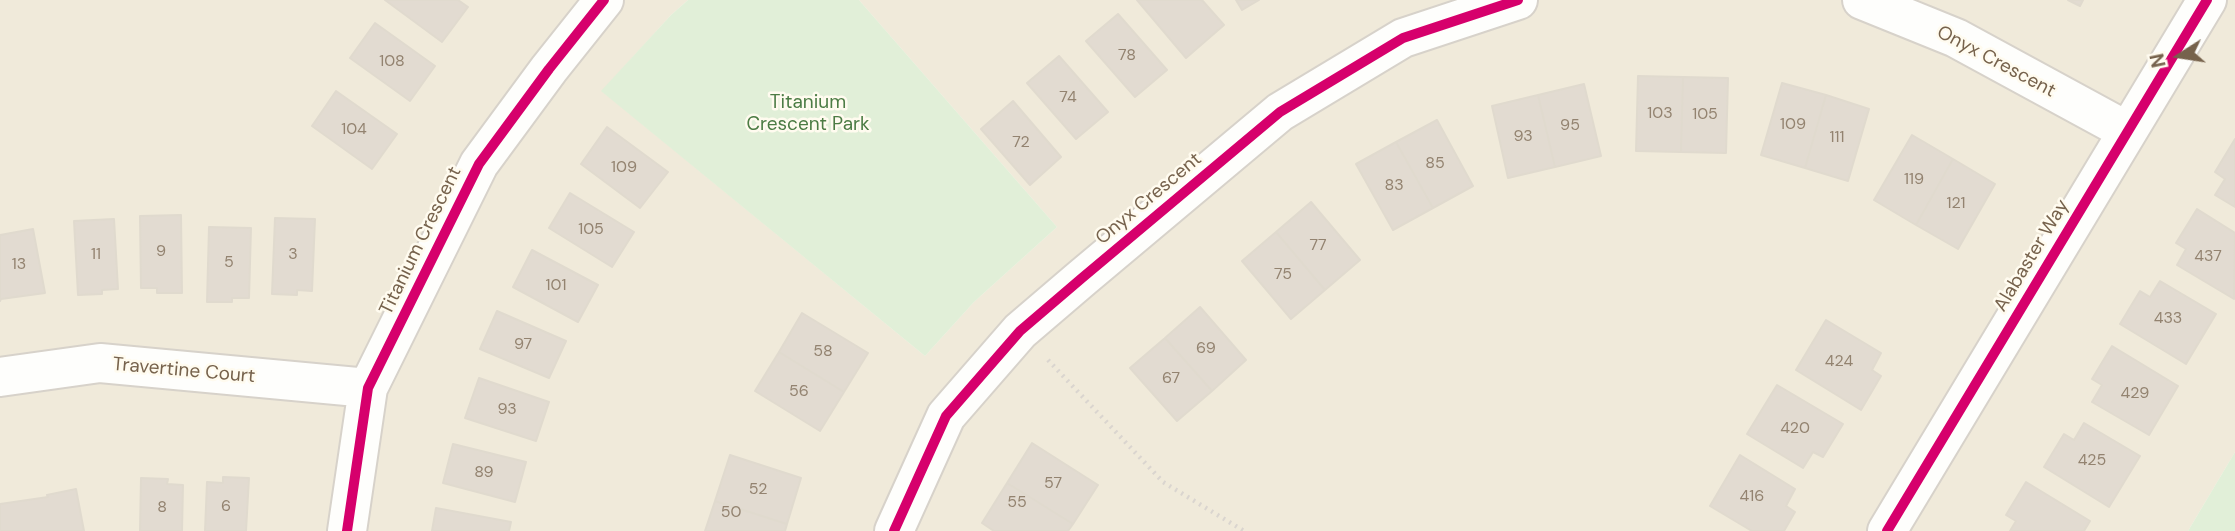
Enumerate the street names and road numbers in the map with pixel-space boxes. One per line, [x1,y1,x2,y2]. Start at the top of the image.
street label: Onyx Crescent [1933,21,2059,103]
street label: Onyx Crescent [1091,148,1207,250]
street label: Titanium Crescent [375,163,467,319]
street label: Alabaster Way [1990,196,2074,316]
street label: Travertine Court [112,353,256,389]

